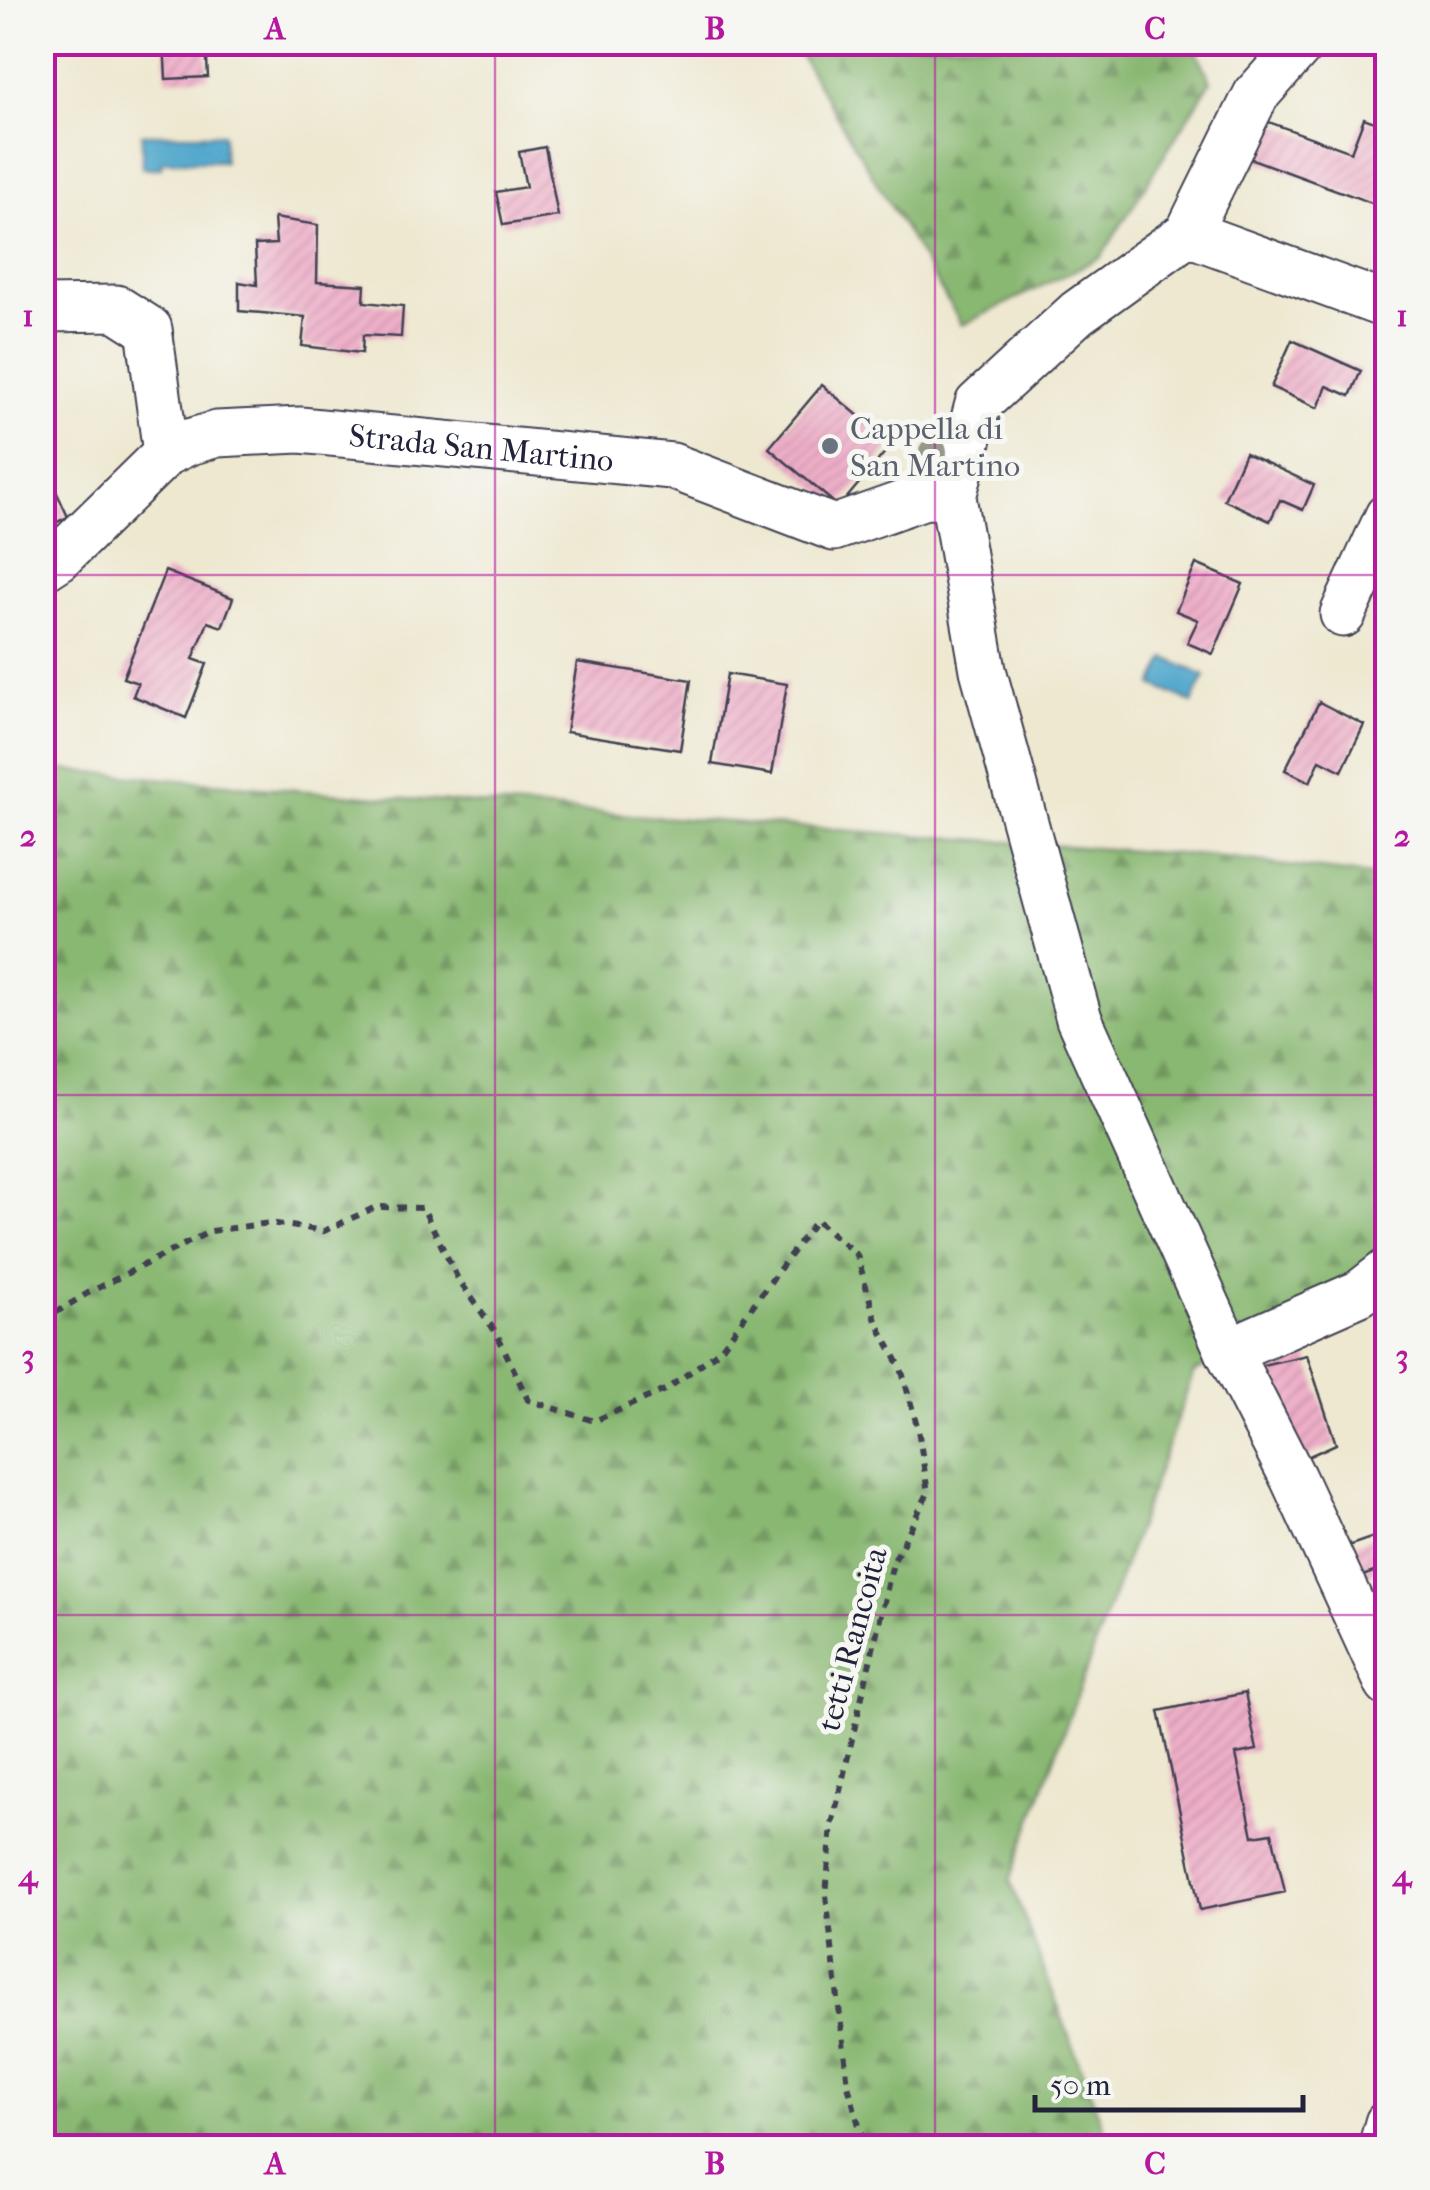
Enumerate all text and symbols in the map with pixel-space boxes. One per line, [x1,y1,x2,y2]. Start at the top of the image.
text: A [263,10,287,47]
text: B [705,10,725,47]
text: C [1144,10,1166,47]
text: 1 [22,297,34,334]
text: 1 [1396,297,1408,334]
place label: Cappella di San Martino [850,410,1020,484]
street label: Strada San Martino [347,417,615,479]
marker: Cappella di San Martino [819,435,841,457]
text: 2 [20,817,36,854]
text: 2 [1394,817,1410,854]
text: 3 [21,1337,35,1374]
text: 3 [1395,1337,1409,1374]
street label: tetti Rancoita [810,1542,895,1735]
text: 4 [18,1857,40,1895]
text: 4 [1392,1857,1414,1895]
scale bar [1035,2050,1302,2112]
text: 50 m [1050,2068,1111,2103]
text: A [263,2145,287,2182]
text: B [705,2145,725,2182]
text: C [1144,2145,1166,2182]

